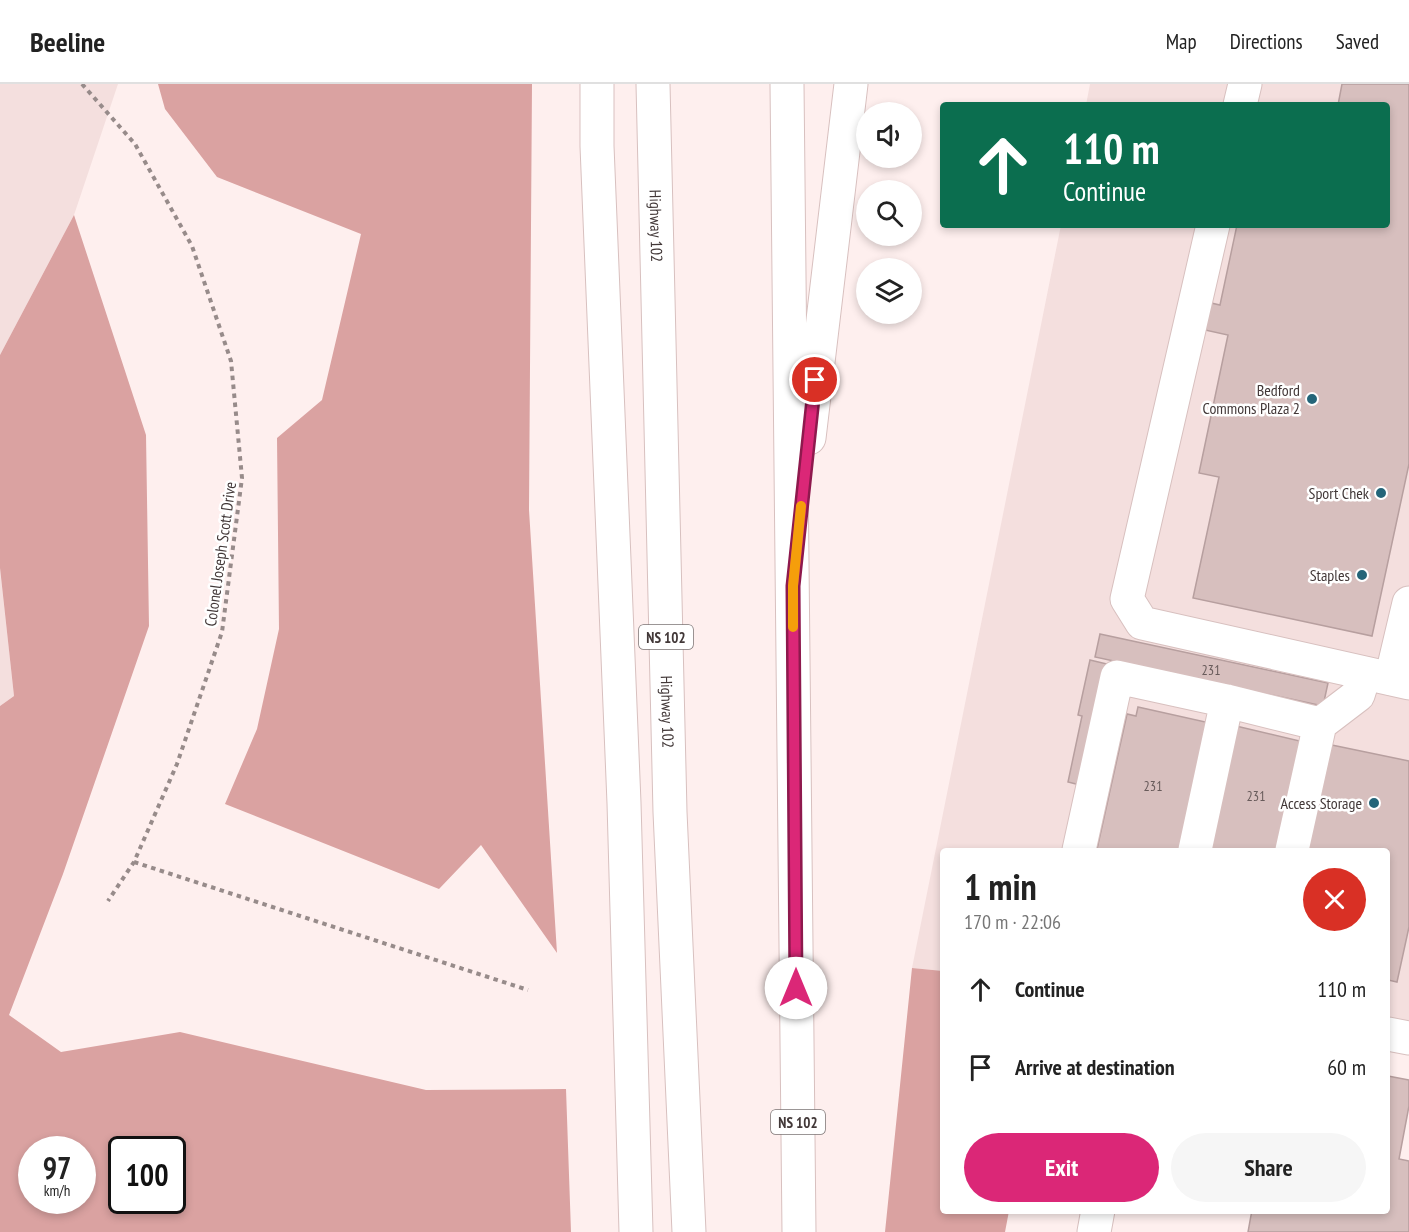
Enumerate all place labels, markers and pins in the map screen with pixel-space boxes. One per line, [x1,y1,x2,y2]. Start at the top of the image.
pin [789,354,840,405]
place label: Bedford Commons Plaza 2 [1203,380,1300,418]
marker: Bedford Commons Plaza 2 [1305,392,1319,406]
place label: Sport Chek [1309,483,1370,503]
marker: Sport Chek [1374,486,1388,500]
place label: Staples [1310,565,1350,585]
marker: Staples [1355,568,1369,582]
place label: Access Storage [1281,793,1362,813]
marker: Access Storage [1367,796,1381,810]

